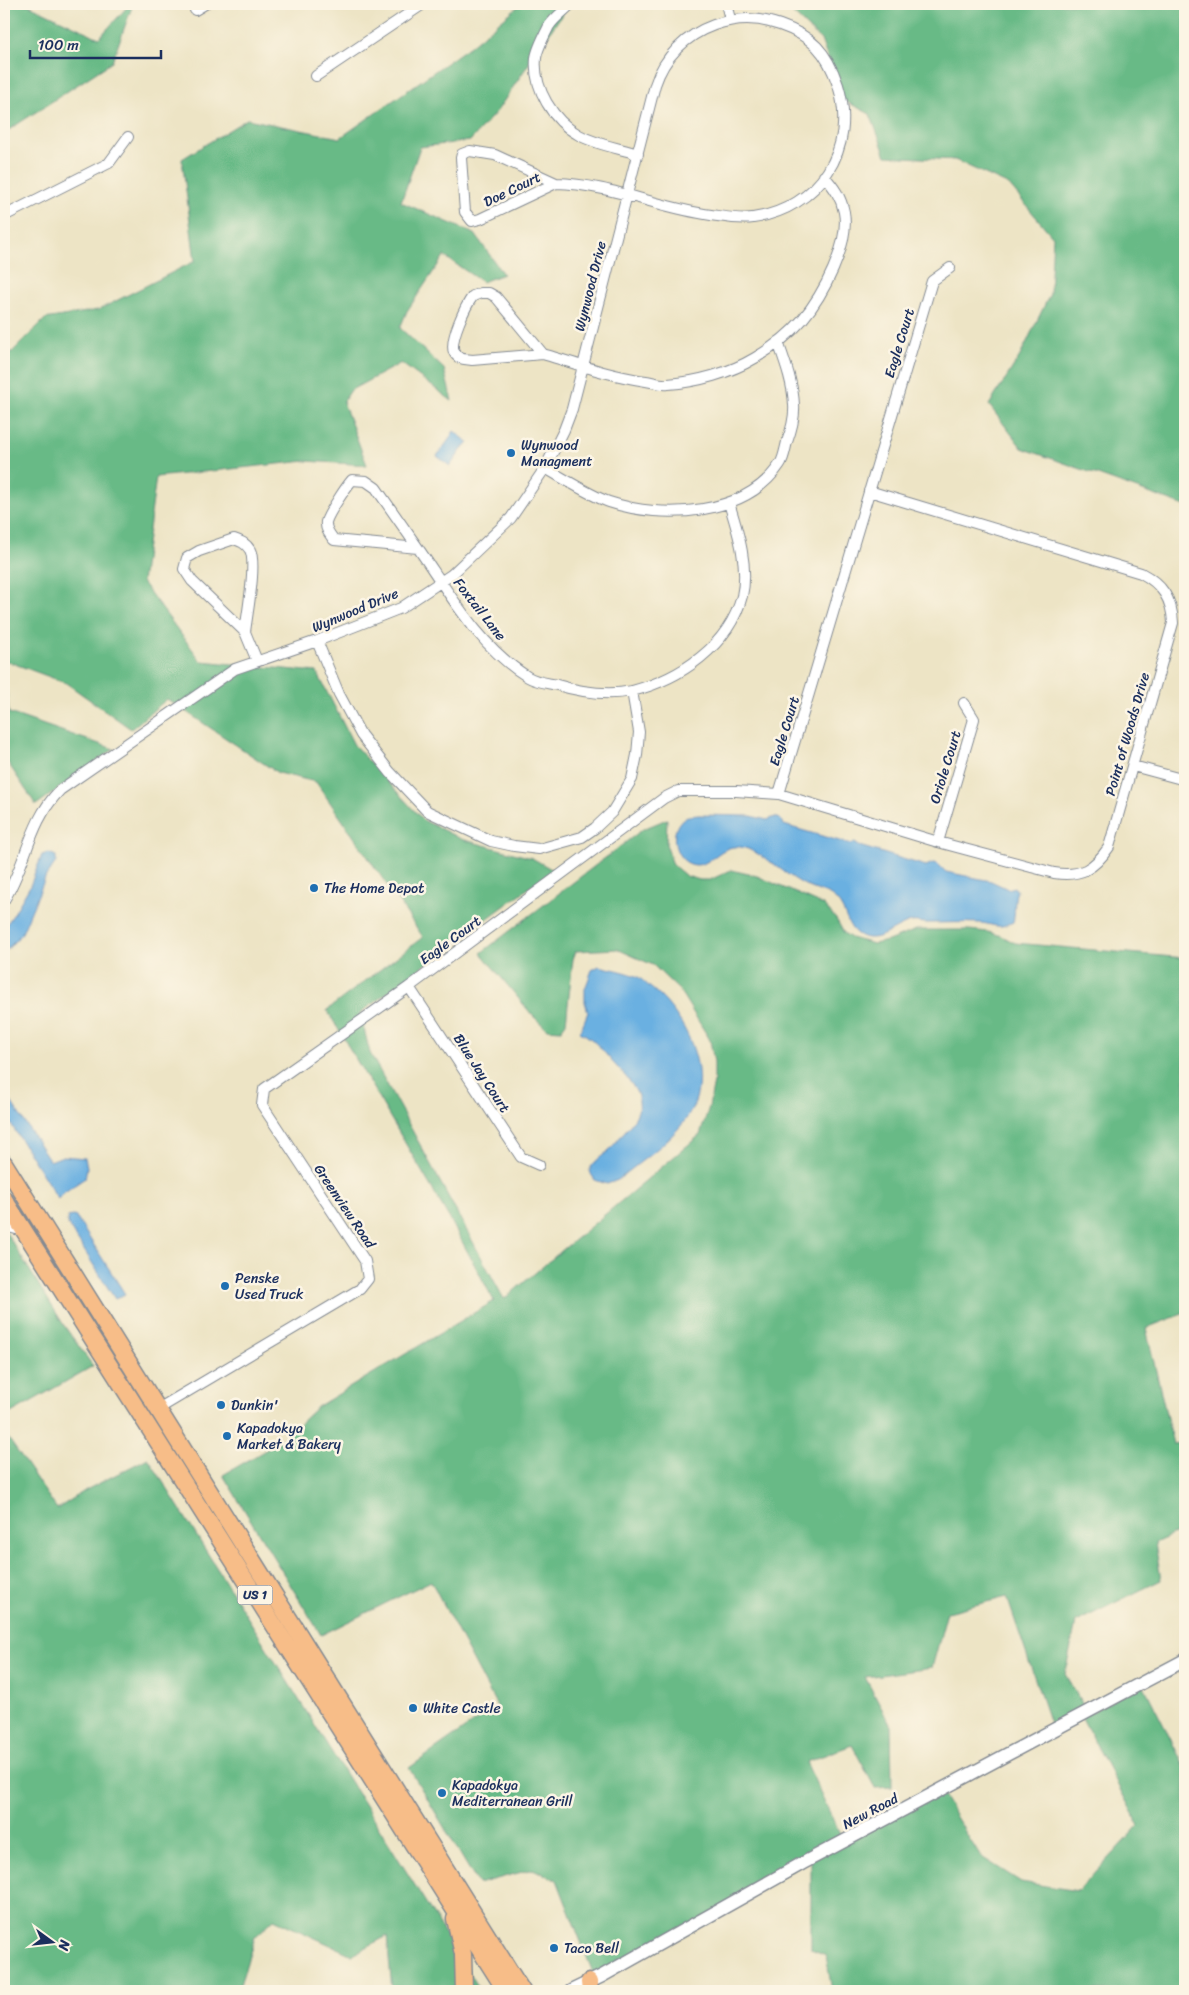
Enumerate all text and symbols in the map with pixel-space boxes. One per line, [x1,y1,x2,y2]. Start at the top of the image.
scale bar [30,28,161,60]
text: 100 m [38,32,79,58]
street label: Doe Court [479,165,545,214]
street label: Wynwood Drive [567,238,614,334]
street label: Eagle Court [877,305,922,381]
place label: Wynwood Managment [521,433,592,474]
marker: Wynwood Managment [505,447,517,459]
street label: Foxtail Lane [447,572,512,646]
street label: Wynwood Drive [308,581,403,640]
street label: Point of Woods Drive [1098,669,1157,799]
street label: Eagle Court [762,693,807,769]
street label: Oriole Court [923,727,968,807]
place label: The Home Depot [324,876,424,901]
marker: The Home Depot [308,882,320,894]
street label: Eagle Court [414,909,487,972]
street label: Blue Jay Court [446,1029,517,1118]
street label: Greenview Road [307,1159,383,1255]
place label: Penske Used Truck [235,1266,304,1307]
marker: Penske Used Truck [219,1280,231,1292]
place label: Dunkin' [231,1393,279,1418]
marker: Dunkin' [215,1399,227,1411]
place label: Kapadokya Market & Bakery [237,1416,342,1457]
marker: Kapadokya Market & Bakery [221,1430,233,1442]
road number: US 1 [238,1586,272,1604]
place label: White Castle [423,1696,501,1721]
marker: White Castle [407,1702,419,1714]
place label: Kapadokya Mediterranean Grill [452,1773,574,1814]
street label: New Road [838,1786,904,1837]
marker: Kapadokya Mediterranean Grill [436,1787,448,1799]
north arrow [28,1918,78,1968]
text: N [51,1936,78,1953]
place label: Taco Bell [564,1936,620,1961]
marker: Taco Bell [548,1942,560,1954]

